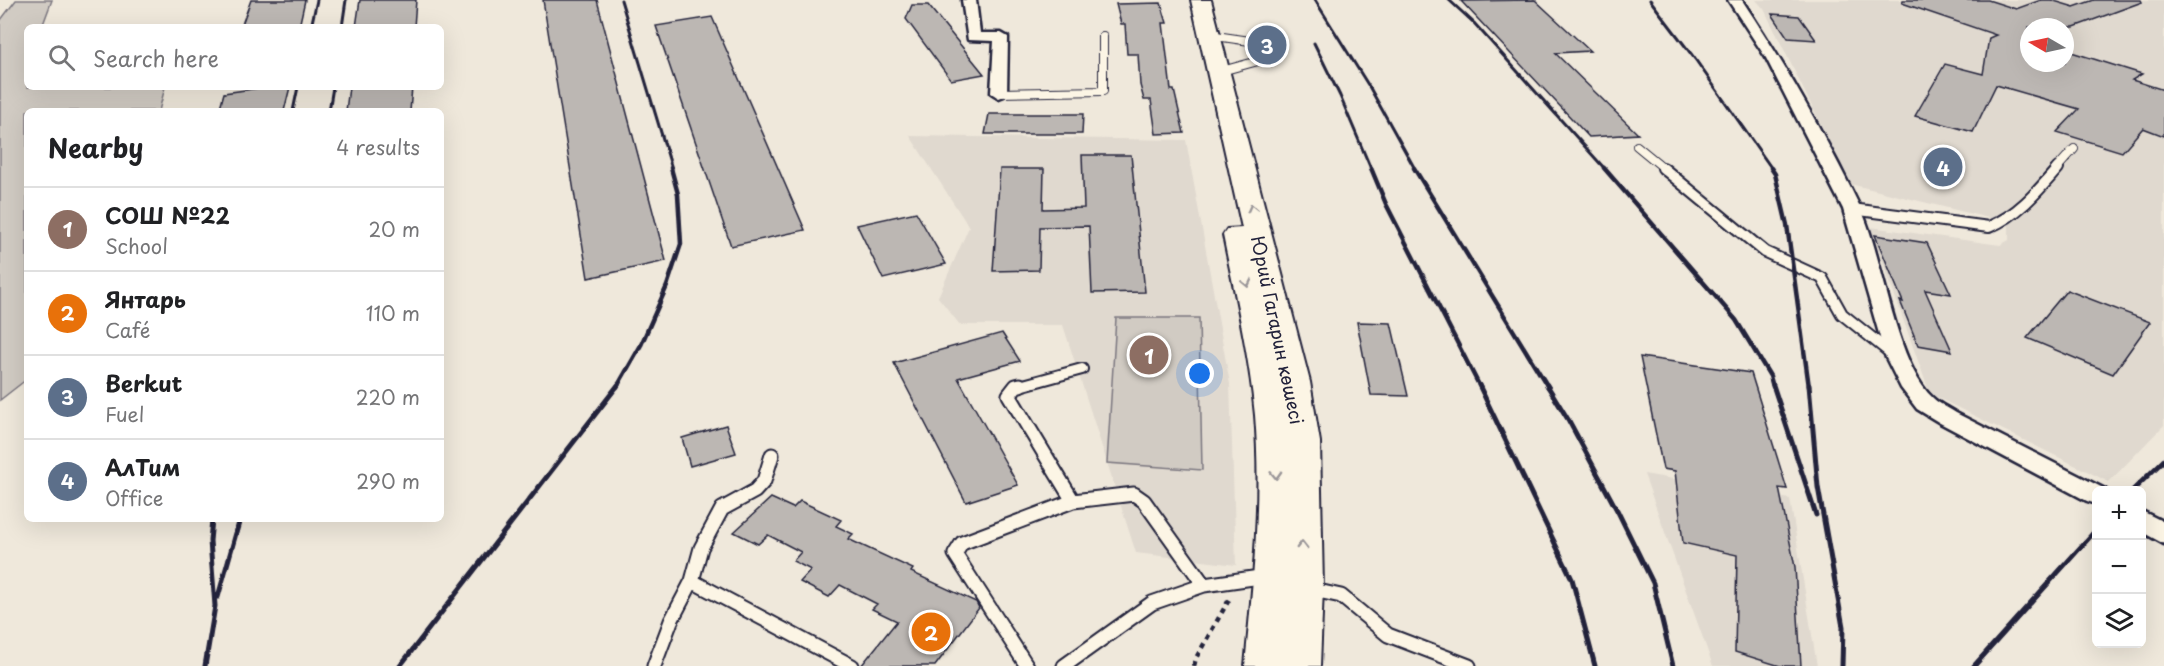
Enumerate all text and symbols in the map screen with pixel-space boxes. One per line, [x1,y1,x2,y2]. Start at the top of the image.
north arrow [2020,18,2074,72]
pin: 3 [1248,22,1286,68]
search box [24,24,444,90]
icon: search [45,41,78,74]
text: Search here [93,41,219,74]
text: Nearby [48,128,143,167]
text: 4 results [336,132,420,162]
pin: 4 [1924,144,1962,190]
text: СОШ №22 [105,198,230,231]
one-way arrow [1246,203,1259,213]
text: 1 [63,214,72,244]
text: 20 m [368,214,420,244]
text: School [105,231,168,261]
street label: Юрий Гагарин көшесі [1245,233,1311,427]
one-way arrow [1240,278,1253,288]
text: Янтарь [105,282,186,315]
text: 2 [60,298,75,328]
text: 110 m [366,298,420,328]
text: Café [105,315,150,345]
pin: 1 [1130,332,1168,378]
your location [1185,359,1214,388]
text: Berkut [105,366,182,399]
text: 3 [61,382,74,412]
text: 220 m [356,382,420,412]
text: Fuel [105,399,144,429]
text: АлТим [105,450,180,483]
text: 4 [61,466,74,496]
text: 290 m [356,466,420,496]
one-way arrow [1269,471,1282,480]
text: Office [105,483,163,513]
map controls [2092,486,2146,648]
button: + [2092,486,2146,540]
one-way arrow [1296,540,1308,549]
button: − [2092,540,2146,594]
button: layers [2092,594,2146,648]
pin: 2 [912,610,950,654]

